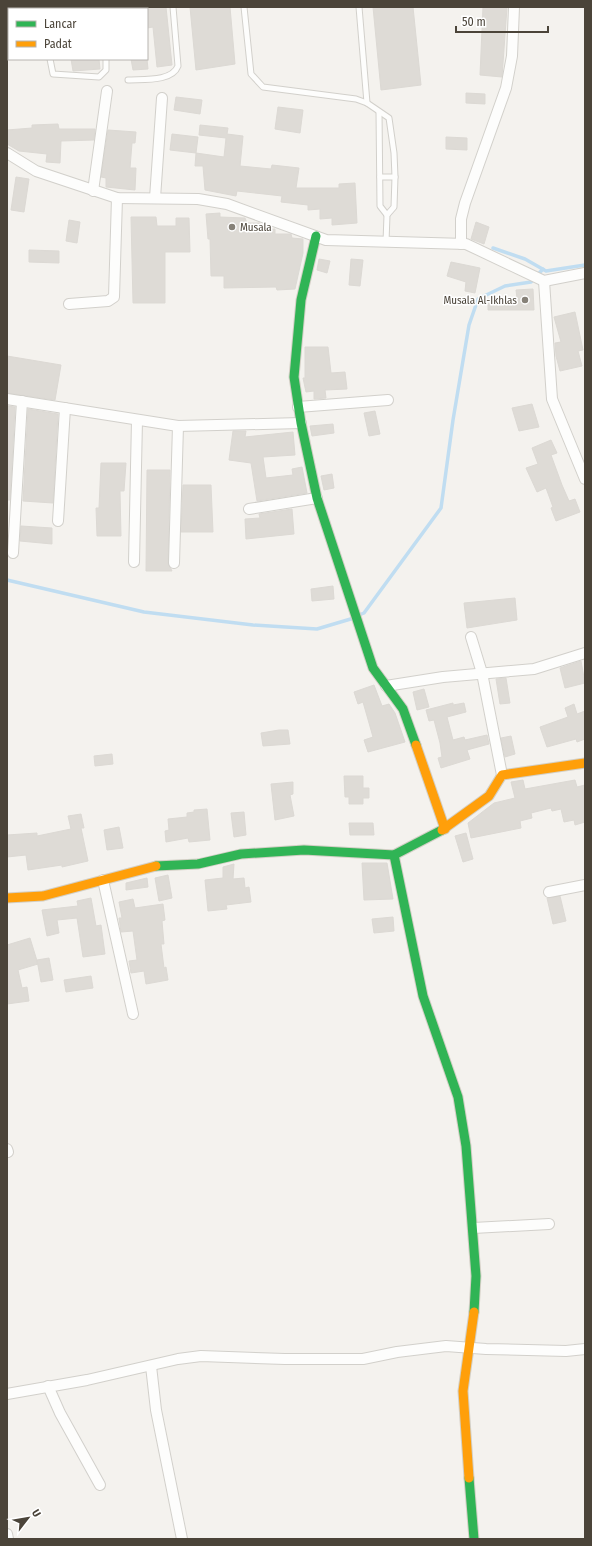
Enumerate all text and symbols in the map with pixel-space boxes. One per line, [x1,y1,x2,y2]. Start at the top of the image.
legend [8,8,148,60]
scale bar [456,8,548,34]
text: 50 m [462,15,486,29]
text: Lancar [44,17,77,31]
text: Padat [44,37,72,51]
place label: Musala [240,221,272,234]
marker: Musala [227,222,237,232]
place label: Musala Al-Ikhlas [443,294,517,307]
marker: Musala Al-Ikhlas [520,295,530,305]
north arrow [8,1498,48,1538]
text: U [29,1507,43,1519]

